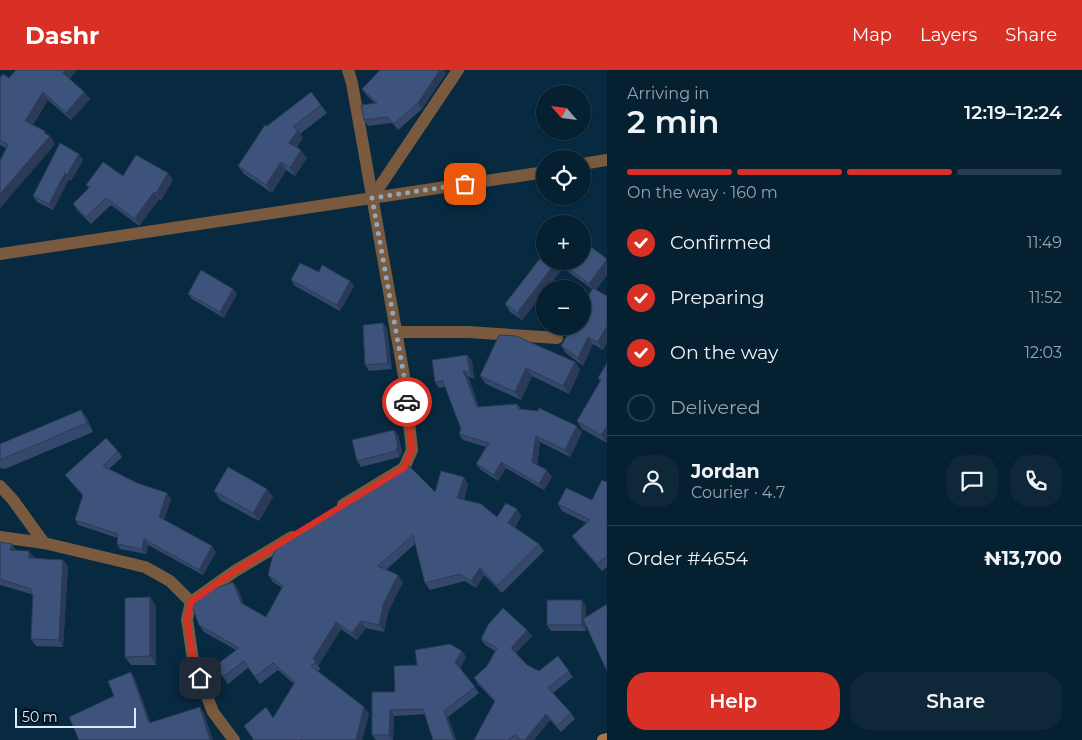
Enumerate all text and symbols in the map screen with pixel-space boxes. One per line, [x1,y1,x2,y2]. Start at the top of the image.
text: Dashr [25,21,99,50]
text: Map [852,24,892,46]
text: Layers [920,24,977,46]
text: Share [1005,24,1057,46]
text: Arriving in [627,84,709,103]
north arrow [536,85,591,140]
map controls [536,85,591,335]
text: 12:19–12:24 [964,101,1062,124]
text: 2 min [627,102,719,141]
button: locate [536,150,591,205]
pin [444,163,486,205]
icon: bag [451,170,479,198]
text: On the way · 160 m [627,183,778,202]
button: + [536,215,591,270]
icon: check [627,229,655,257]
text: Confirmed [670,231,771,254]
text: 11:49 [1027,233,1062,252]
button: − [536,280,591,335]
icon: check [627,284,655,312]
text: Preparing [670,286,765,309]
text: 11:52 [1029,288,1062,307]
icon: check [627,339,655,367]
text: On the way [670,341,778,364]
text: 12:03 [1024,343,1062,362]
courier [382,377,432,427]
icon: car [393,388,421,416]
text: Delivered [670,396,761,419]
button: person [627,455,679,507]
button: chat [946,455,998,507]
button: phone [1010,455,1062,507]
text: Jordan [691,460,760,483]
text: Courier · 4.7 [691,483,785,502]
text: Order #4654 [627,547,748,570]
text: ₦13,700 [984,547,1062,570]
pin [179,657,221,699]
icon: home [186,664,214,692]
button: Help [627,672,840,730]
button: Share [850,672,1062,730]
scale bar [15,705,136,728]
text: 50 m [22,708,58,726]

